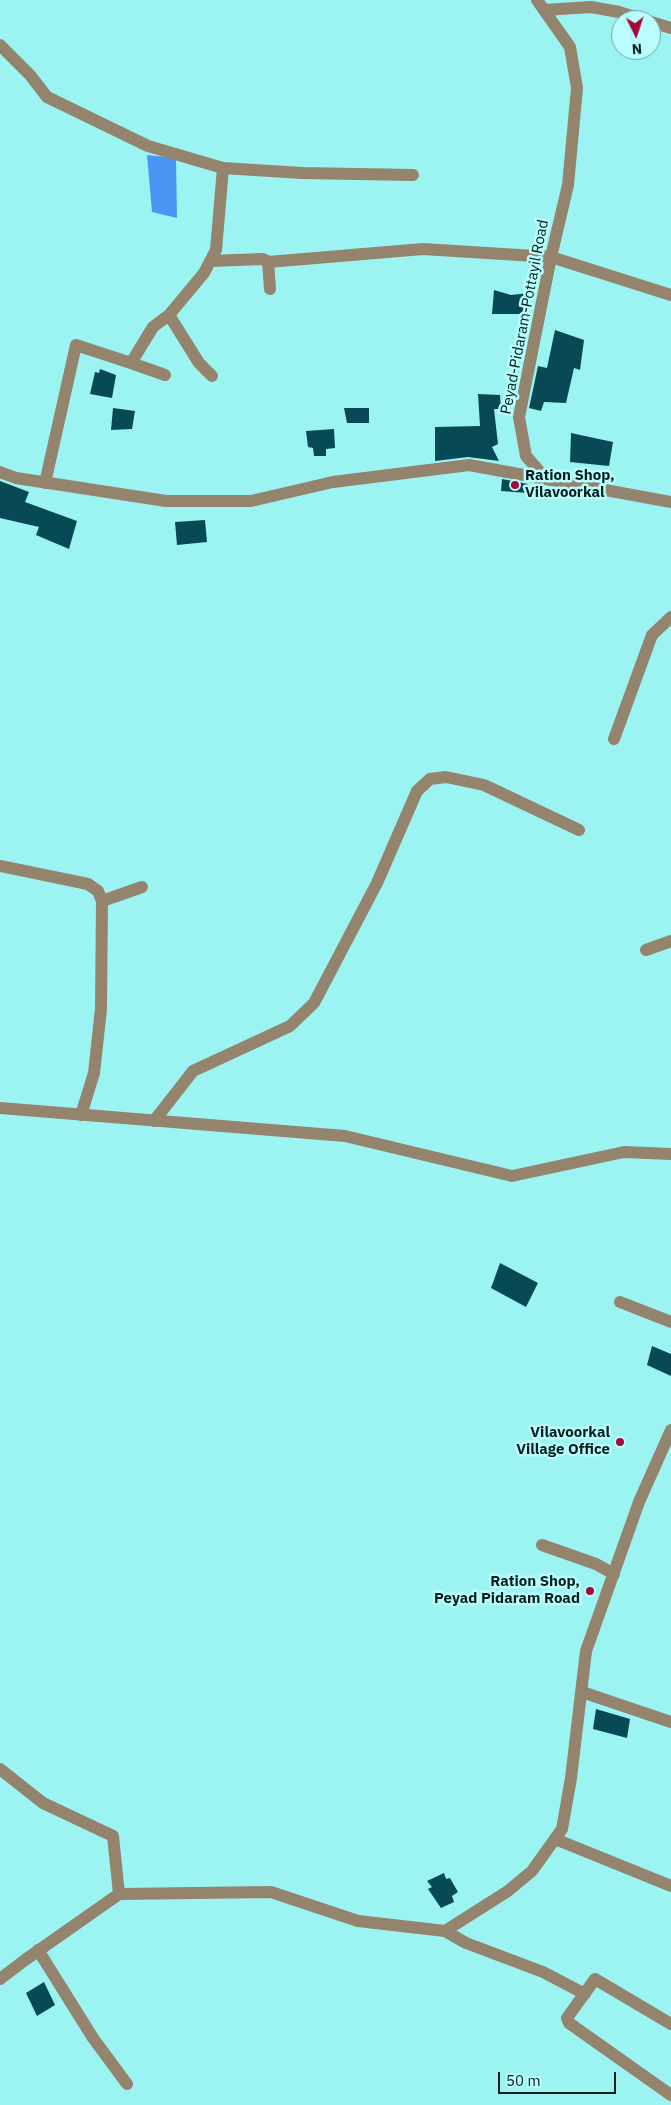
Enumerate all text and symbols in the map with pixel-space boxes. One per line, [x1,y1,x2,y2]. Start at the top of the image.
north arrow [611,10,661,60]
text: N [631,40,643,58]
street label: Peyad-Pidaram-Pottayil Road [497,218,553,416]
place label: Ration Shop, Vilavoorkal [525,467,615,502]
marker: Ration Shop, Vilavoorkal [509,479,521,491]
place label: Vilavoorkal Village Office [516,1424,610,1459]
marker: Vilavoorkal Village Office [614,1436,626,1448]
place label: Ration Shop, Peyad Pidaram Road [434,1573,580,1608]
marker: Ration Shop, Peyad Pidaram Road [584,1585,596,1597]
scale bar [501,2062,618,2094]
text: 50 m [506,2071,541,2090]

